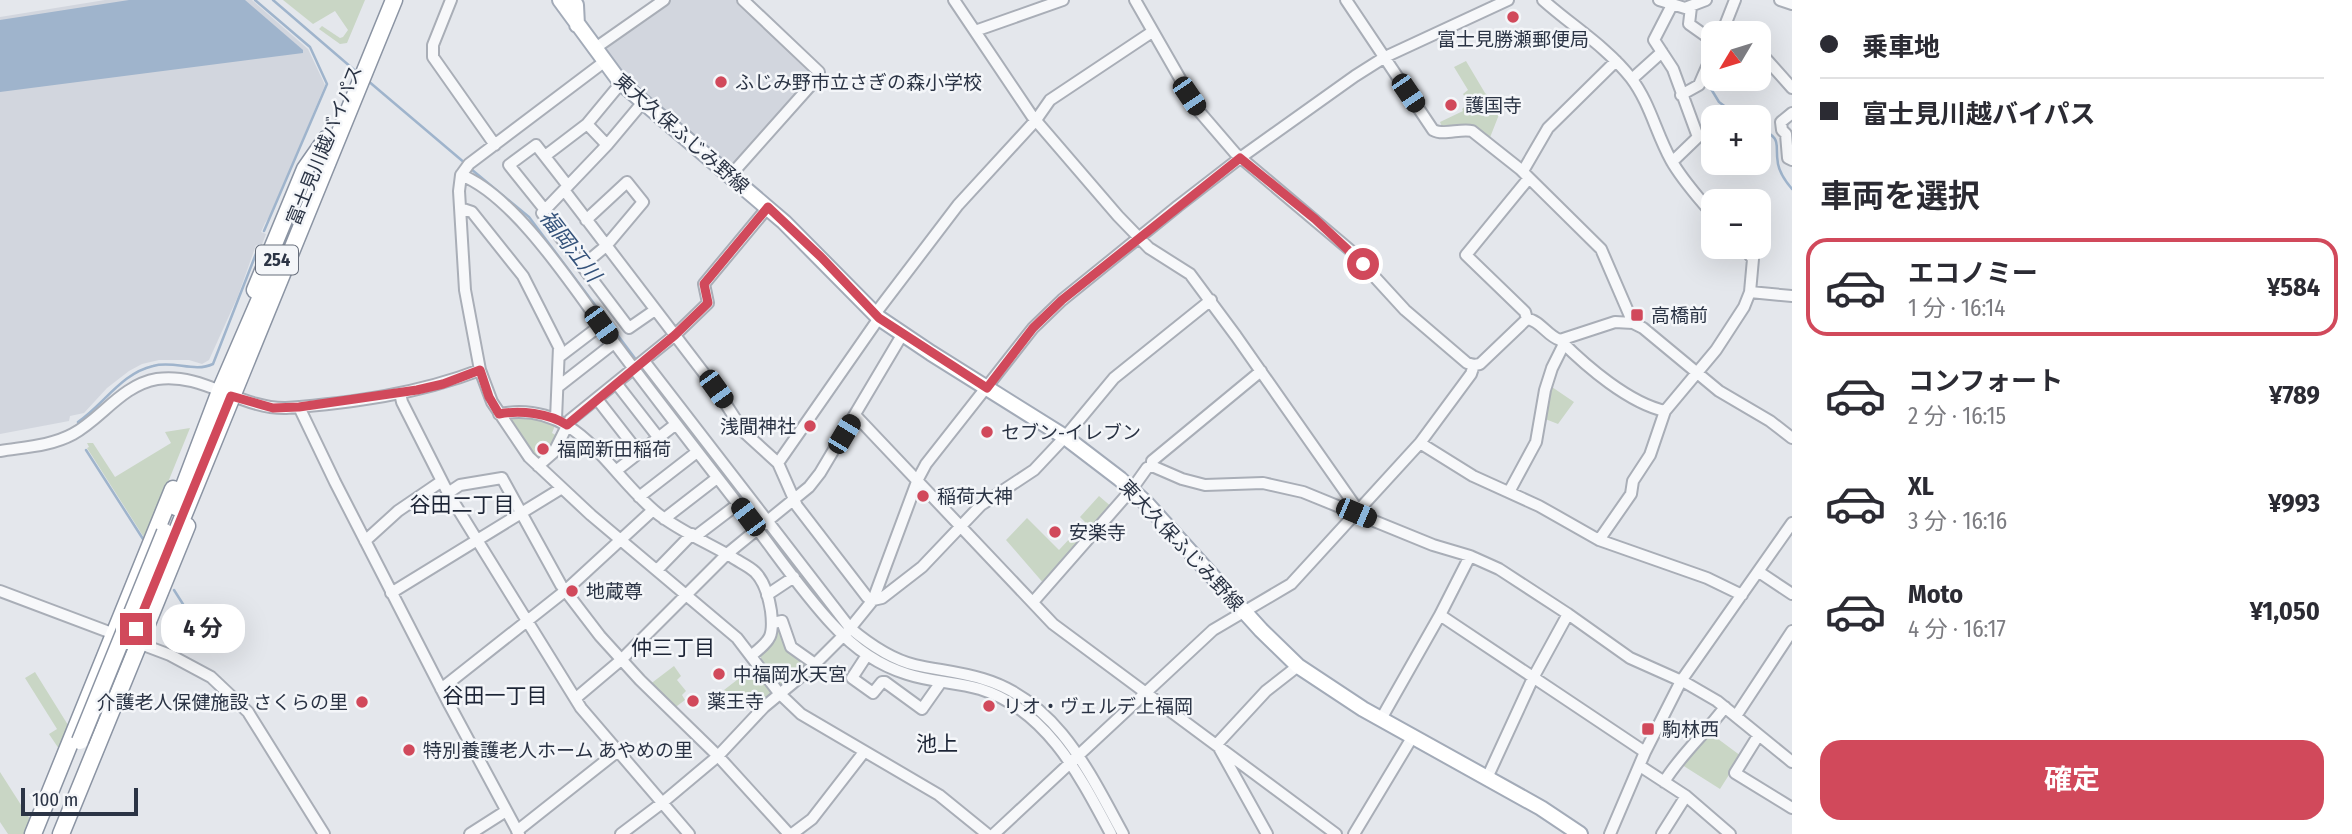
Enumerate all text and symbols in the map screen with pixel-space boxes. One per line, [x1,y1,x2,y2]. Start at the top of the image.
marker: 富士見勝瀬郵便局 [1505,9,1521,25]
north arrow [1701,21,1771,91]
map controls [1701,21,1771,259]
place label: 富士見勝瀬郵便局 [1437,28,1589,51]
text: 乗車地 [1862,32,1940,63]
street label: 富士見川越バイパス [282,62,367,229]
street label: 東大久保ふじみ野線 [610,69,754,198]
car [1388,70,1429,116]
place label: ふじみ野市立さぎの森小学校 [735,71,982,94]
car [1169,73,1210,119]
marker: ふじみ野市立さぎの森小学校 [713,74,729,90]
place label: 護国寺 [1465,94,1522,117]
marker: 護国寺 [1443,97,1459,113]
text: 富士見川越バイパス [1862,99,2095,130]
button: + [1701,105,1771,175]
text: 車両を選択 [1820,177,1980,215]
button: − [1701,189,1771,259]
water label: 福岡江川 [534,205,607,289]
road number: 254 [256,246,298,274]
route start [1347,248,1379,280]
icon: car [1824,256,1887,319]
text: エコノミー [1908,258,2038,289]
text: ¥584 [2267,272,2320,303]
text: 1 分 · 16:14 [1908,294,2005,322]
car [581,302,622,348]
place label: 高橋前 [1651,304,1708,327]
marker: 高橋前 [1629,307,1645,323]
icon: car [1824,364,1887,427]
car [696,366,737,412]
text: コンフォート [1908,366,2063,397]
text: ¥789 [2269,380,2320,411]
text: 2 分 · 16:15 [1908,402,2006,430]
car [825,411,864,457]
place label: 浅間神社 [720,415,796,438]
marker: 浅間神社 [802,418,818,434]
place label: セブン-イレブン [1001,421,1141,444]
marker: セブン-イレブン [979,424,995,440]
place label: 福岡新田稲荷 [557,438,671,461]
marker: 福岡新田稲荷 [535,441,551,457]
text: XL [1908,471,1934,502]
icon: car [1824,472,1887,535]
street label: 東大久保ふじみ野線 [1115,475,1248,616]
place label: 稲荷大神 [937,485,1013,508]
marker: 稲荷大神 [915,488,931,504]
text: ¥993 [2268,488,2320,519]
district label: 谷田二丁目 [410,492,515,518]
car [727,494,770,540]
car [1333,495,1380,531]
text: 3 分 · 16:16 [1908,507,2007,535]
place label: 安楽寺 [1069,521,1126,544]
marker: 安楽寺 [1047,524,1063,540]
text: Moto [1908,579,1963,610]
place label: 地蔵尊 [586,580,643,603]
icon: car [1824,580,1887,643]
marker: 地蔵尊 [564,583,580,599]
text: ¥1,050 [2250,596,2320,627]
callout: 4 分 [160,604,244,654]
route end [120,613,152,645]
text: 4 分 [183,614,223,642]
text: 4 分 · 16:17 [1908,615,2006,643]
district label: 仲三丁目 [631,635,715,661]
place label: 中福岡水天宮 [733,663,847,686]
marker: 中福岡水天宮 [711,666,727,682]
district label: 谷田一丁目 [443,683,548,709]
place label: 薬王寺 [707,690,764,713]
place label: 介護老人保健施設 さくらの里 [97,691,348,714]
marker: 薬王寺 [685,693,701,709]
marker: 介護老人保健施設 さくらの里 [354,694,370,710]
place label: リオ・ヴェルデ上福岡 [1003,695,1193,718]
marker: リオ・ヴェルデ上福岡 [981,698,997,714]
place label: 駒林西 [1662,718,1719,741]
marker: 駒林西 [1640,721,1656,737]
district label: 池上 [916,731,958,757]
place label: 特別養護老人ホーム あやめの里 [423,739,693,762]
button: 確定 [1820,740,2324,820]
marker: 特別養護老人ホーム あやめの里 [401,742,417,758]
scale bar [21,785,138,817]
text: 100 m [32,788,78,811]

